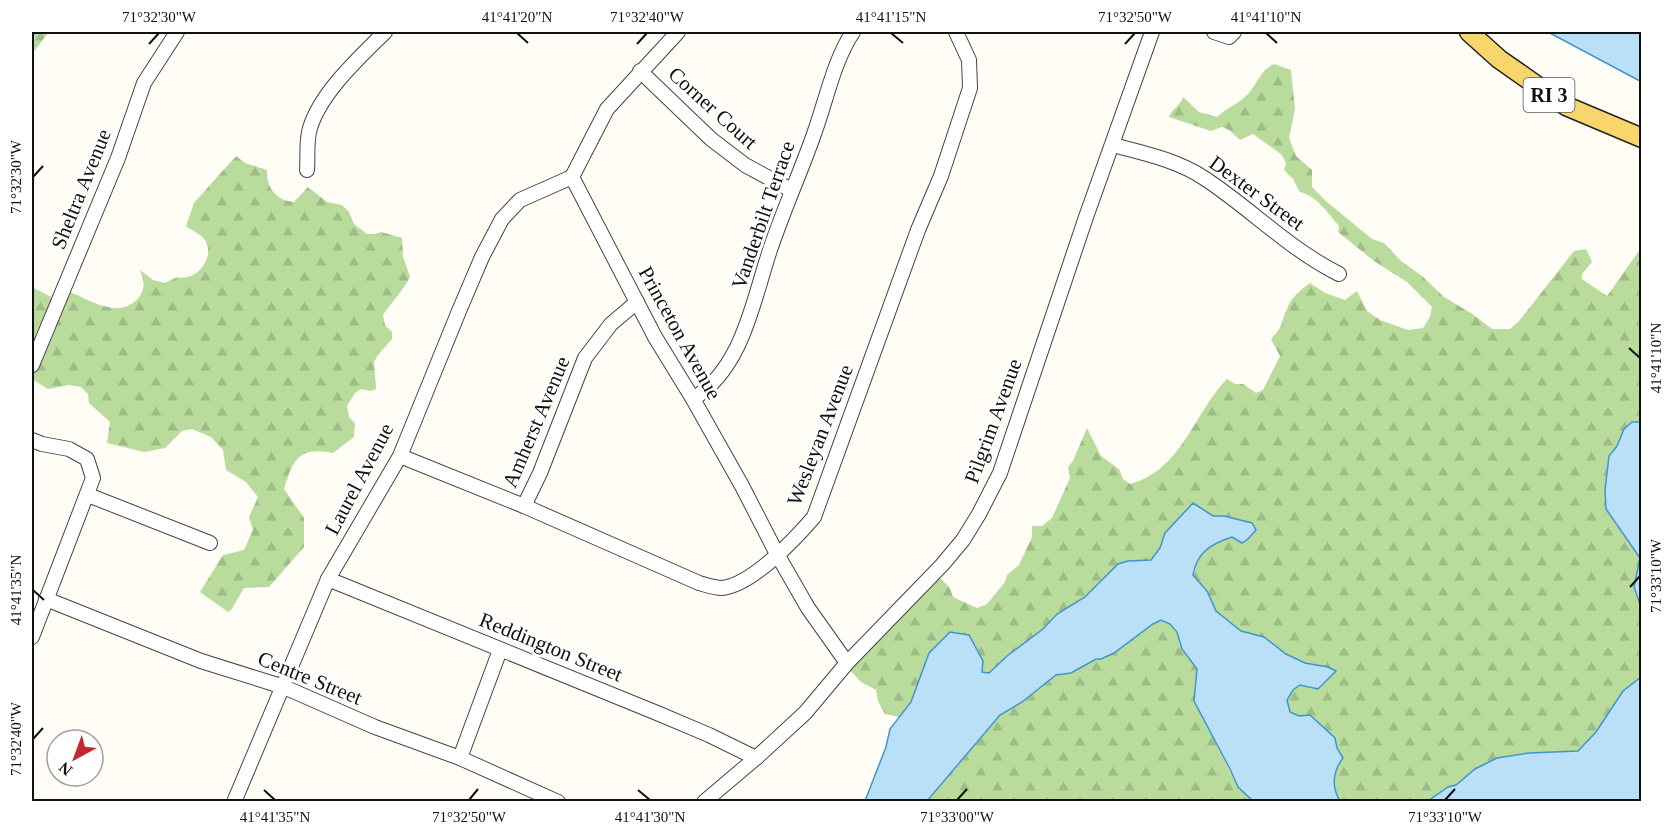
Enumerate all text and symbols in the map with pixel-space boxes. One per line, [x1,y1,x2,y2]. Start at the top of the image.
text: 71°32'30"W [122,9,197,25]
text: 41°41'20"N [482,9,552,25]
text: 71°32'40"W [610,9,685,25]
text: 41°41'15"N [856,9,926,25]
text: 71°32'50"W [1098,9,1173,25]
text: 41°41'10"N [1231,9,1301,25]
street label: Corner Court [664,62,763,154]
road number: RI 3 [1524,78,1574,112]
street label: Sheltra Avenue [46,125,116,253]
street label: Vanderbilt Terrace [726,138,800,292]
text: 71°32'30"W [8,139,24,214]
street label: Dexter Street [1205,151,1309,236]
street label: Princeton Avenue [634,262,726,404]
text: 41°41'10"N [1648,323,1664,393]
street label: Amherst Avenue [498,353,574,491]
street label: Pilgrim Avenue [959,355,1027,487]
street label: Wesleyan Avenue [782,361,858,509]
street label: Laurel Avenue [320,419,398,539]
text: 71°33'10"W [1648,538,1664,613]
text: 41°41'35"N [8,555,24,625]
street label: Reddington Street [476,607,626,687]
street label: Centre Street [254,646,366,710]
text: 71°32'40"W [8,701,24,776]
north arrow [45,728,105,788]
text: N [55,758,75,779]
text: 41°41'35"N [240,809,310,825]
text: 71°32'50"W [432,809,507,825]
text: 41°41'30"N [615,809,685,825]
text: 71°33'00"W [920,809,995,825]
text: 71°33'10"W [1408,809,1483,825]

